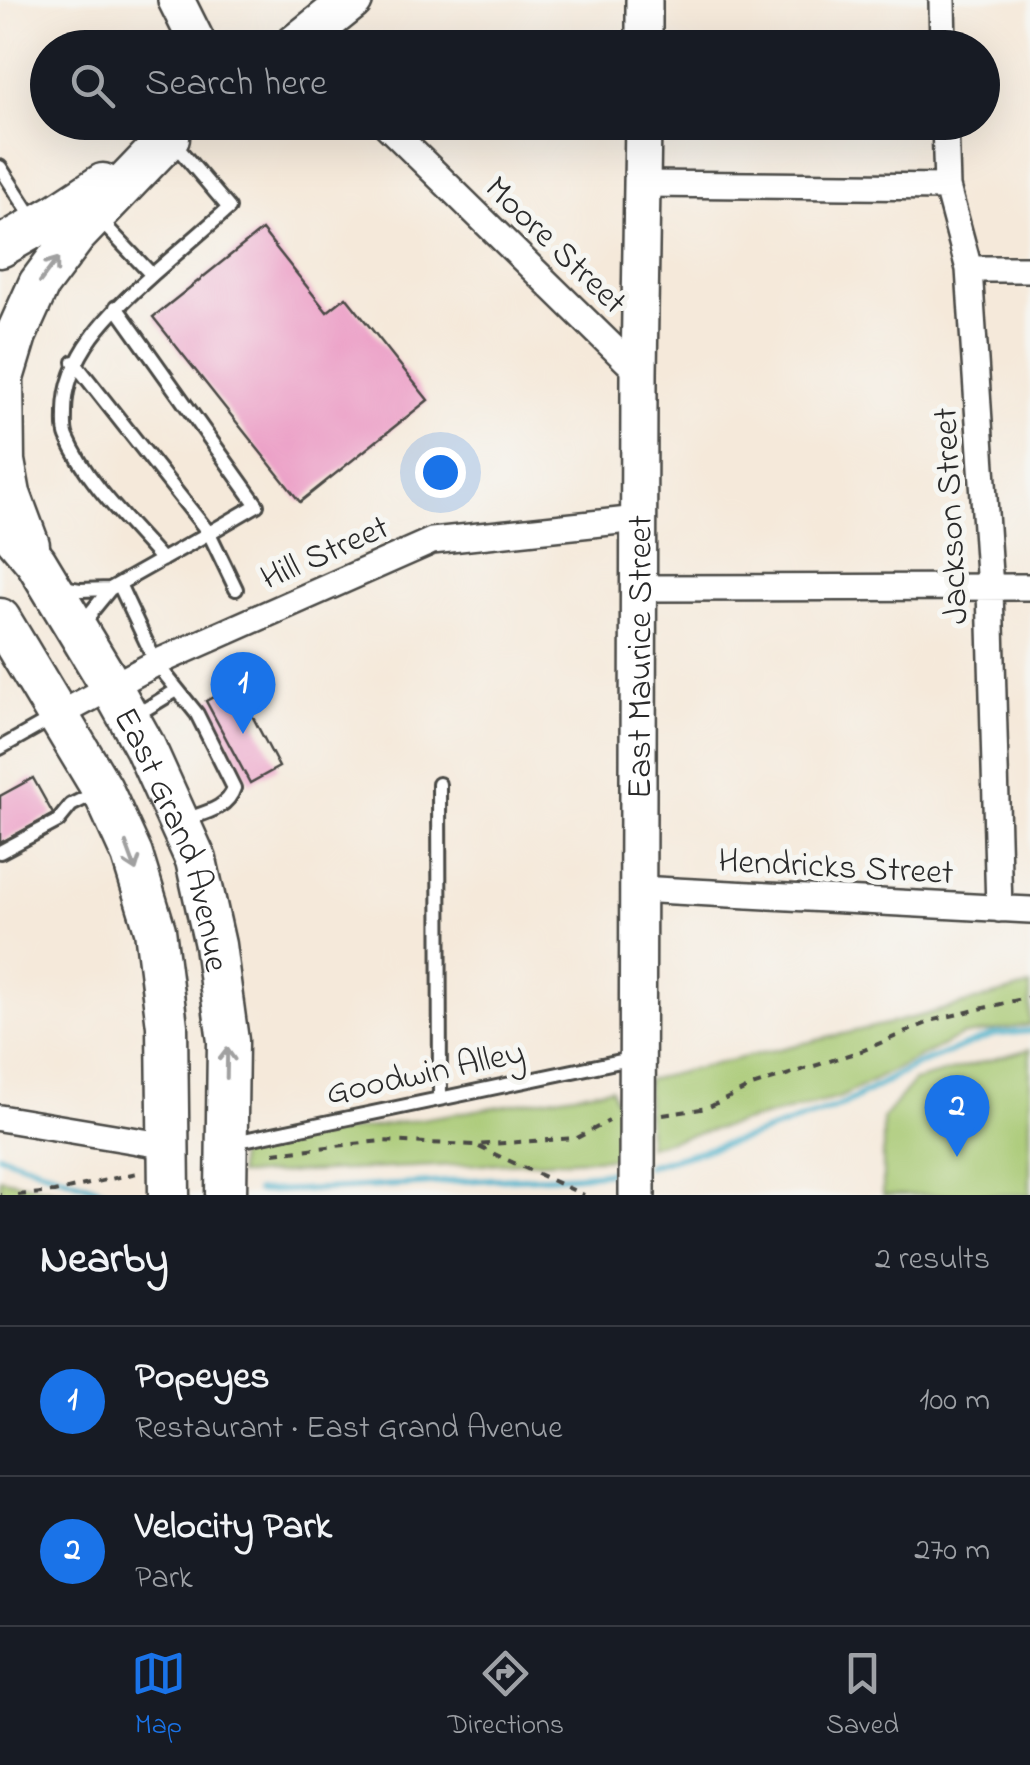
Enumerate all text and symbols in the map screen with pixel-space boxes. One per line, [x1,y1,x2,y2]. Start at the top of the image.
search box [30,30,1000,140]
text: Search here [145,57,327,113]
icon: search [65,58,120,113]
street label: Moore Street [472,165,638,328]
one-way arrow [37,258,59,284]
street label: Jackson Street [921,406,984,626]
your location [415,447,466,498]
street label: Hill Street [253,503,398,605]
street label: East Maurice Street [616,515,668,799]
pin: 1 [210,652,276,734]
street label: East Grand Avenue [99,699,240,975]
street label: Hendricks Street [717,837,955,900]
one-way arrow [123,841,141,872]
street label: Goodwin Alley [322,1029,530,1120]
one-way arrow [218,1047,237,1079]
pin: 2 [924,1074,990,1157]
text: Nearby [40,1230,168,1291]
text: 2 results [875,1237,990,1284]
text: Popeyes [135,1350,270,1406]
text: 1 [67,1378,78,1425]
text: 100 m [919,1378,990,1425]
text: Restaurant · East Grand Avenue [135,1406,563,1453]
text: Velocity Park [135,1500,332,1556]
text: 2 [65,1528,80,1575]
text: 270 m [914,1528,990,1575]
text: Park [135,1556,193,1603]
tab: Map [131,1646,186,1747]
tab: Directions [448,1646,564,1747]
tab: Saved [826,1646,899,1747]

